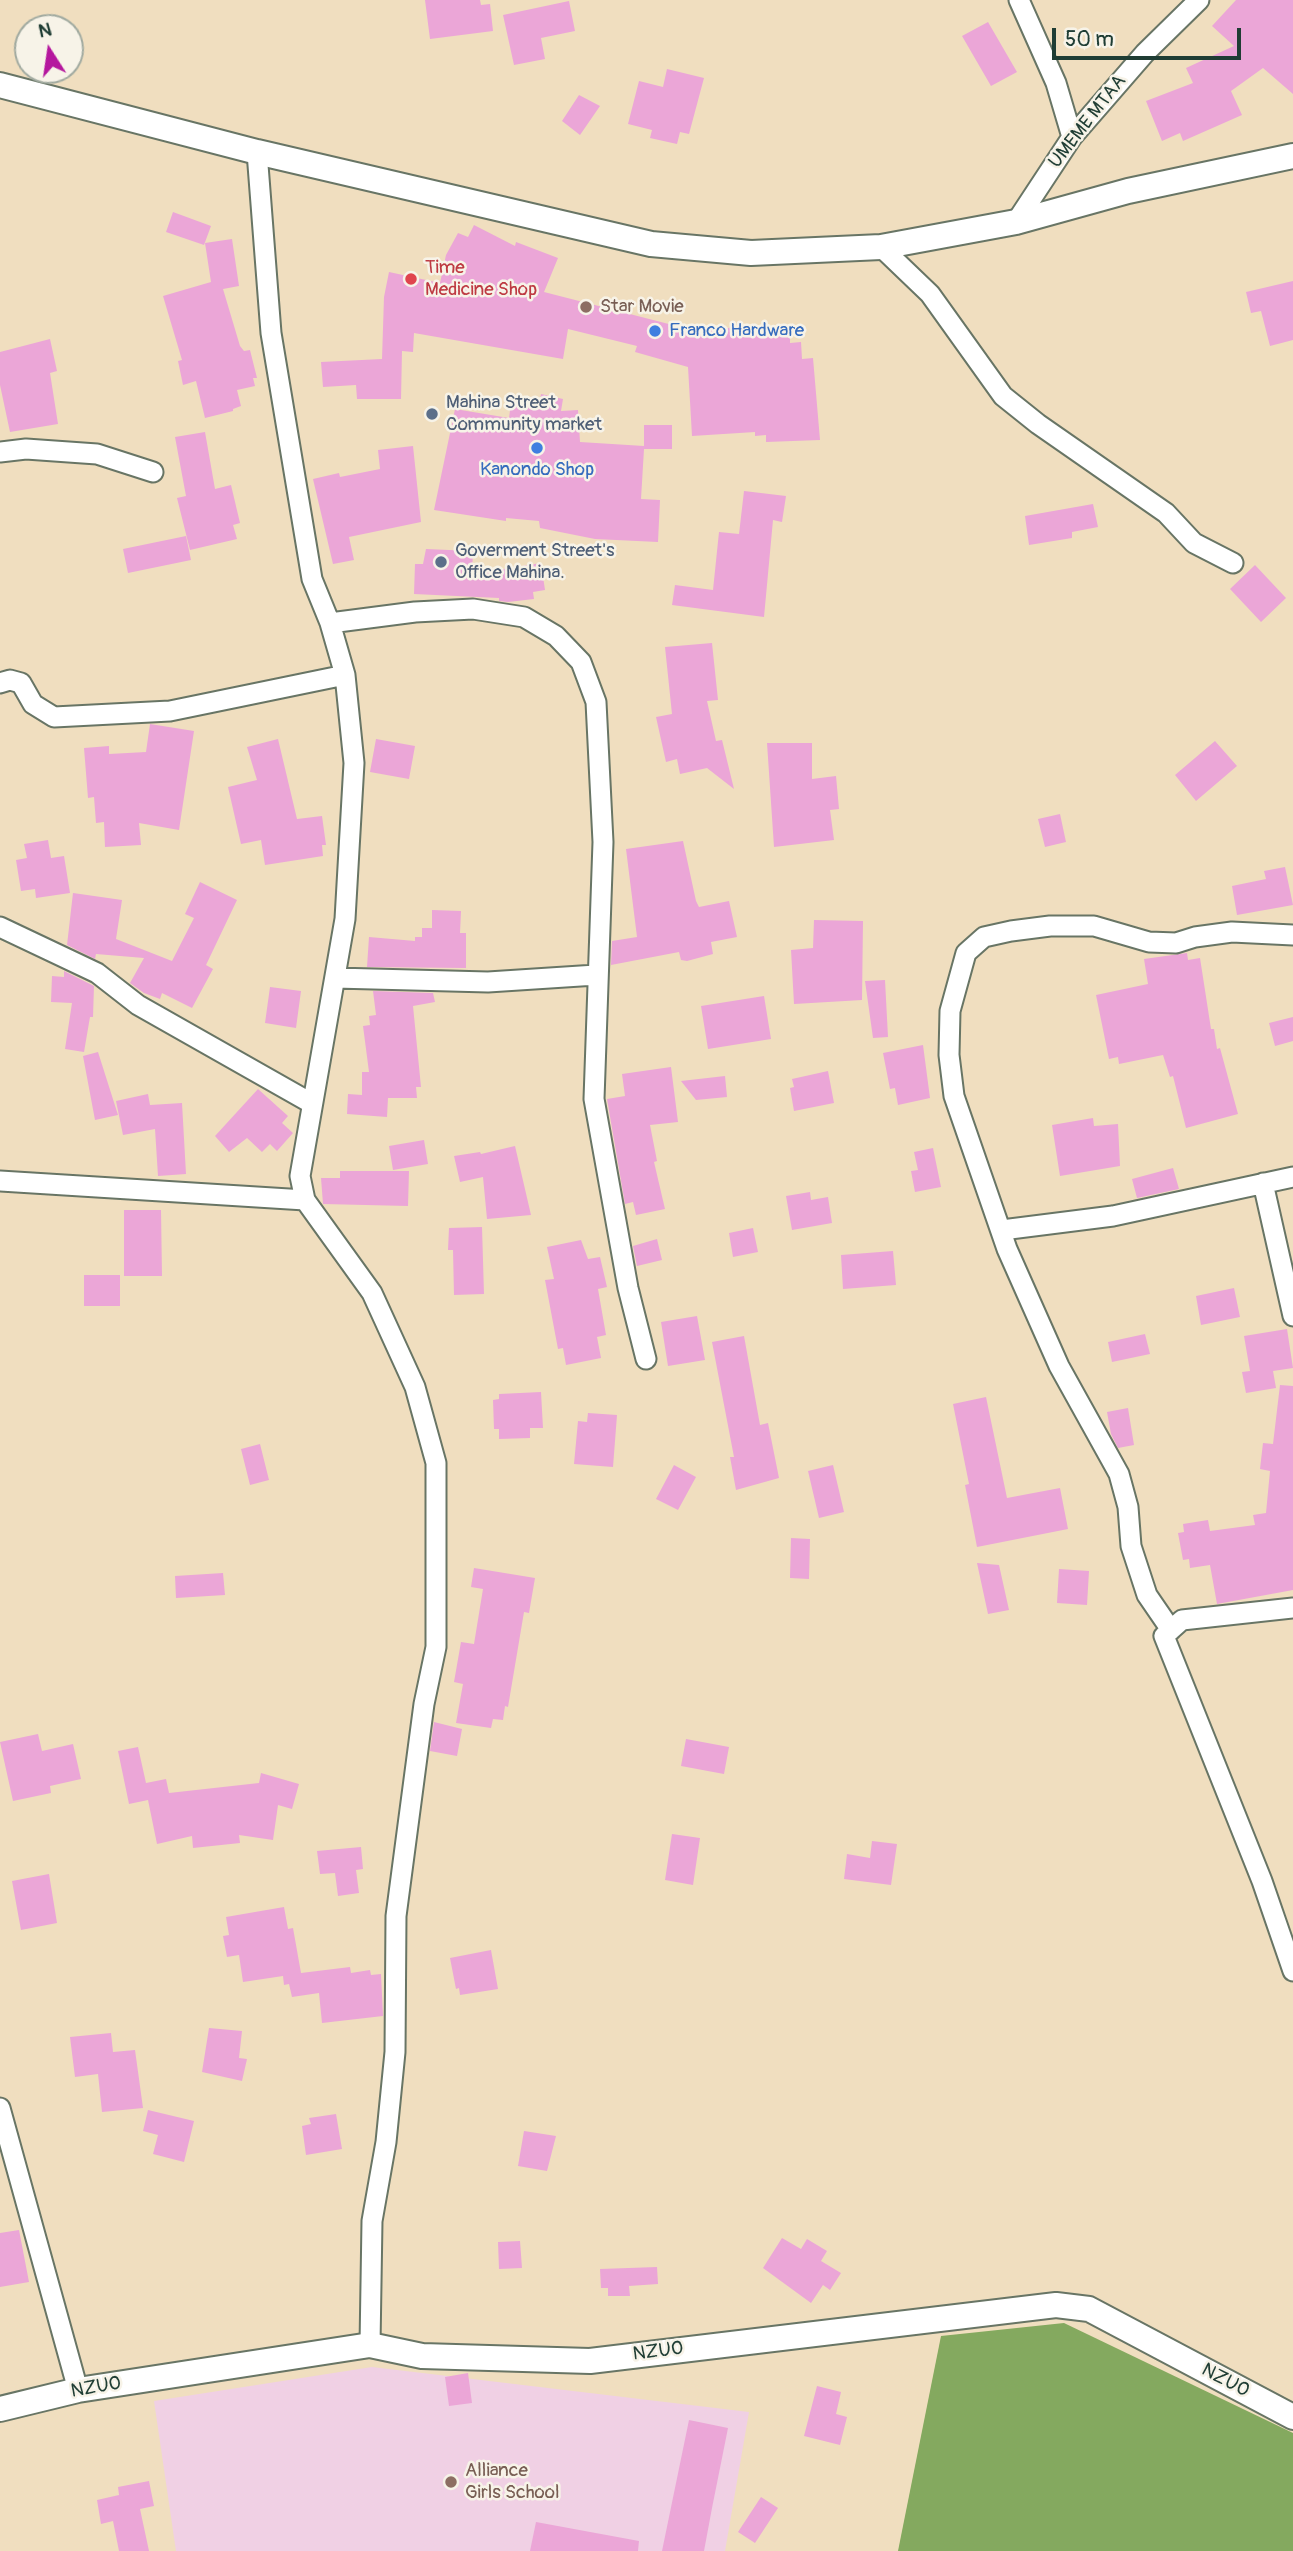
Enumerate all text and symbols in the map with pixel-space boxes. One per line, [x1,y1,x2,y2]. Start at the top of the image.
north arrow [14,14,84,84]
scale bar [1055,14,1244,58]
text: N [36,17,54,43]
text: 50 m [1065,26,1114,53]
street label: UMEME MTAA [1044,71,1132,173]
place label: Time Medicine Shop [425,257,537,301]
marker: Time Medicine Shop [403,271,419,287]
place label: Star Movie [600,296,684,318]
marker: Star Movie [578,299,594,315]
place label: Franco Hardware [669,320,804,342]
marker: Franco Hardware [647,323,663,339]
place label: Mahina Street Community market [446,392,602,436]
marker: Mahina Street Community market [424,406,440,422]
marker: Kanondo Shop [529,440,545,456]
place label: Kanondo Shop [480,459,594,481]
place label: Goverment Street's Office Mahina. [455,540,614,584]
marker: Goverment Street's Office Mahina. [433,554,449,570]
street label: NZUO [632,2338,684,2366]
street label: NZUO [1197,2359,1253,2403]
street label: NZUO [69,2372,123,2404]
place label: Alliance Girls School [465,2460,559,2504]
marker: Alliance Girls School [443,2474,459,2490]

